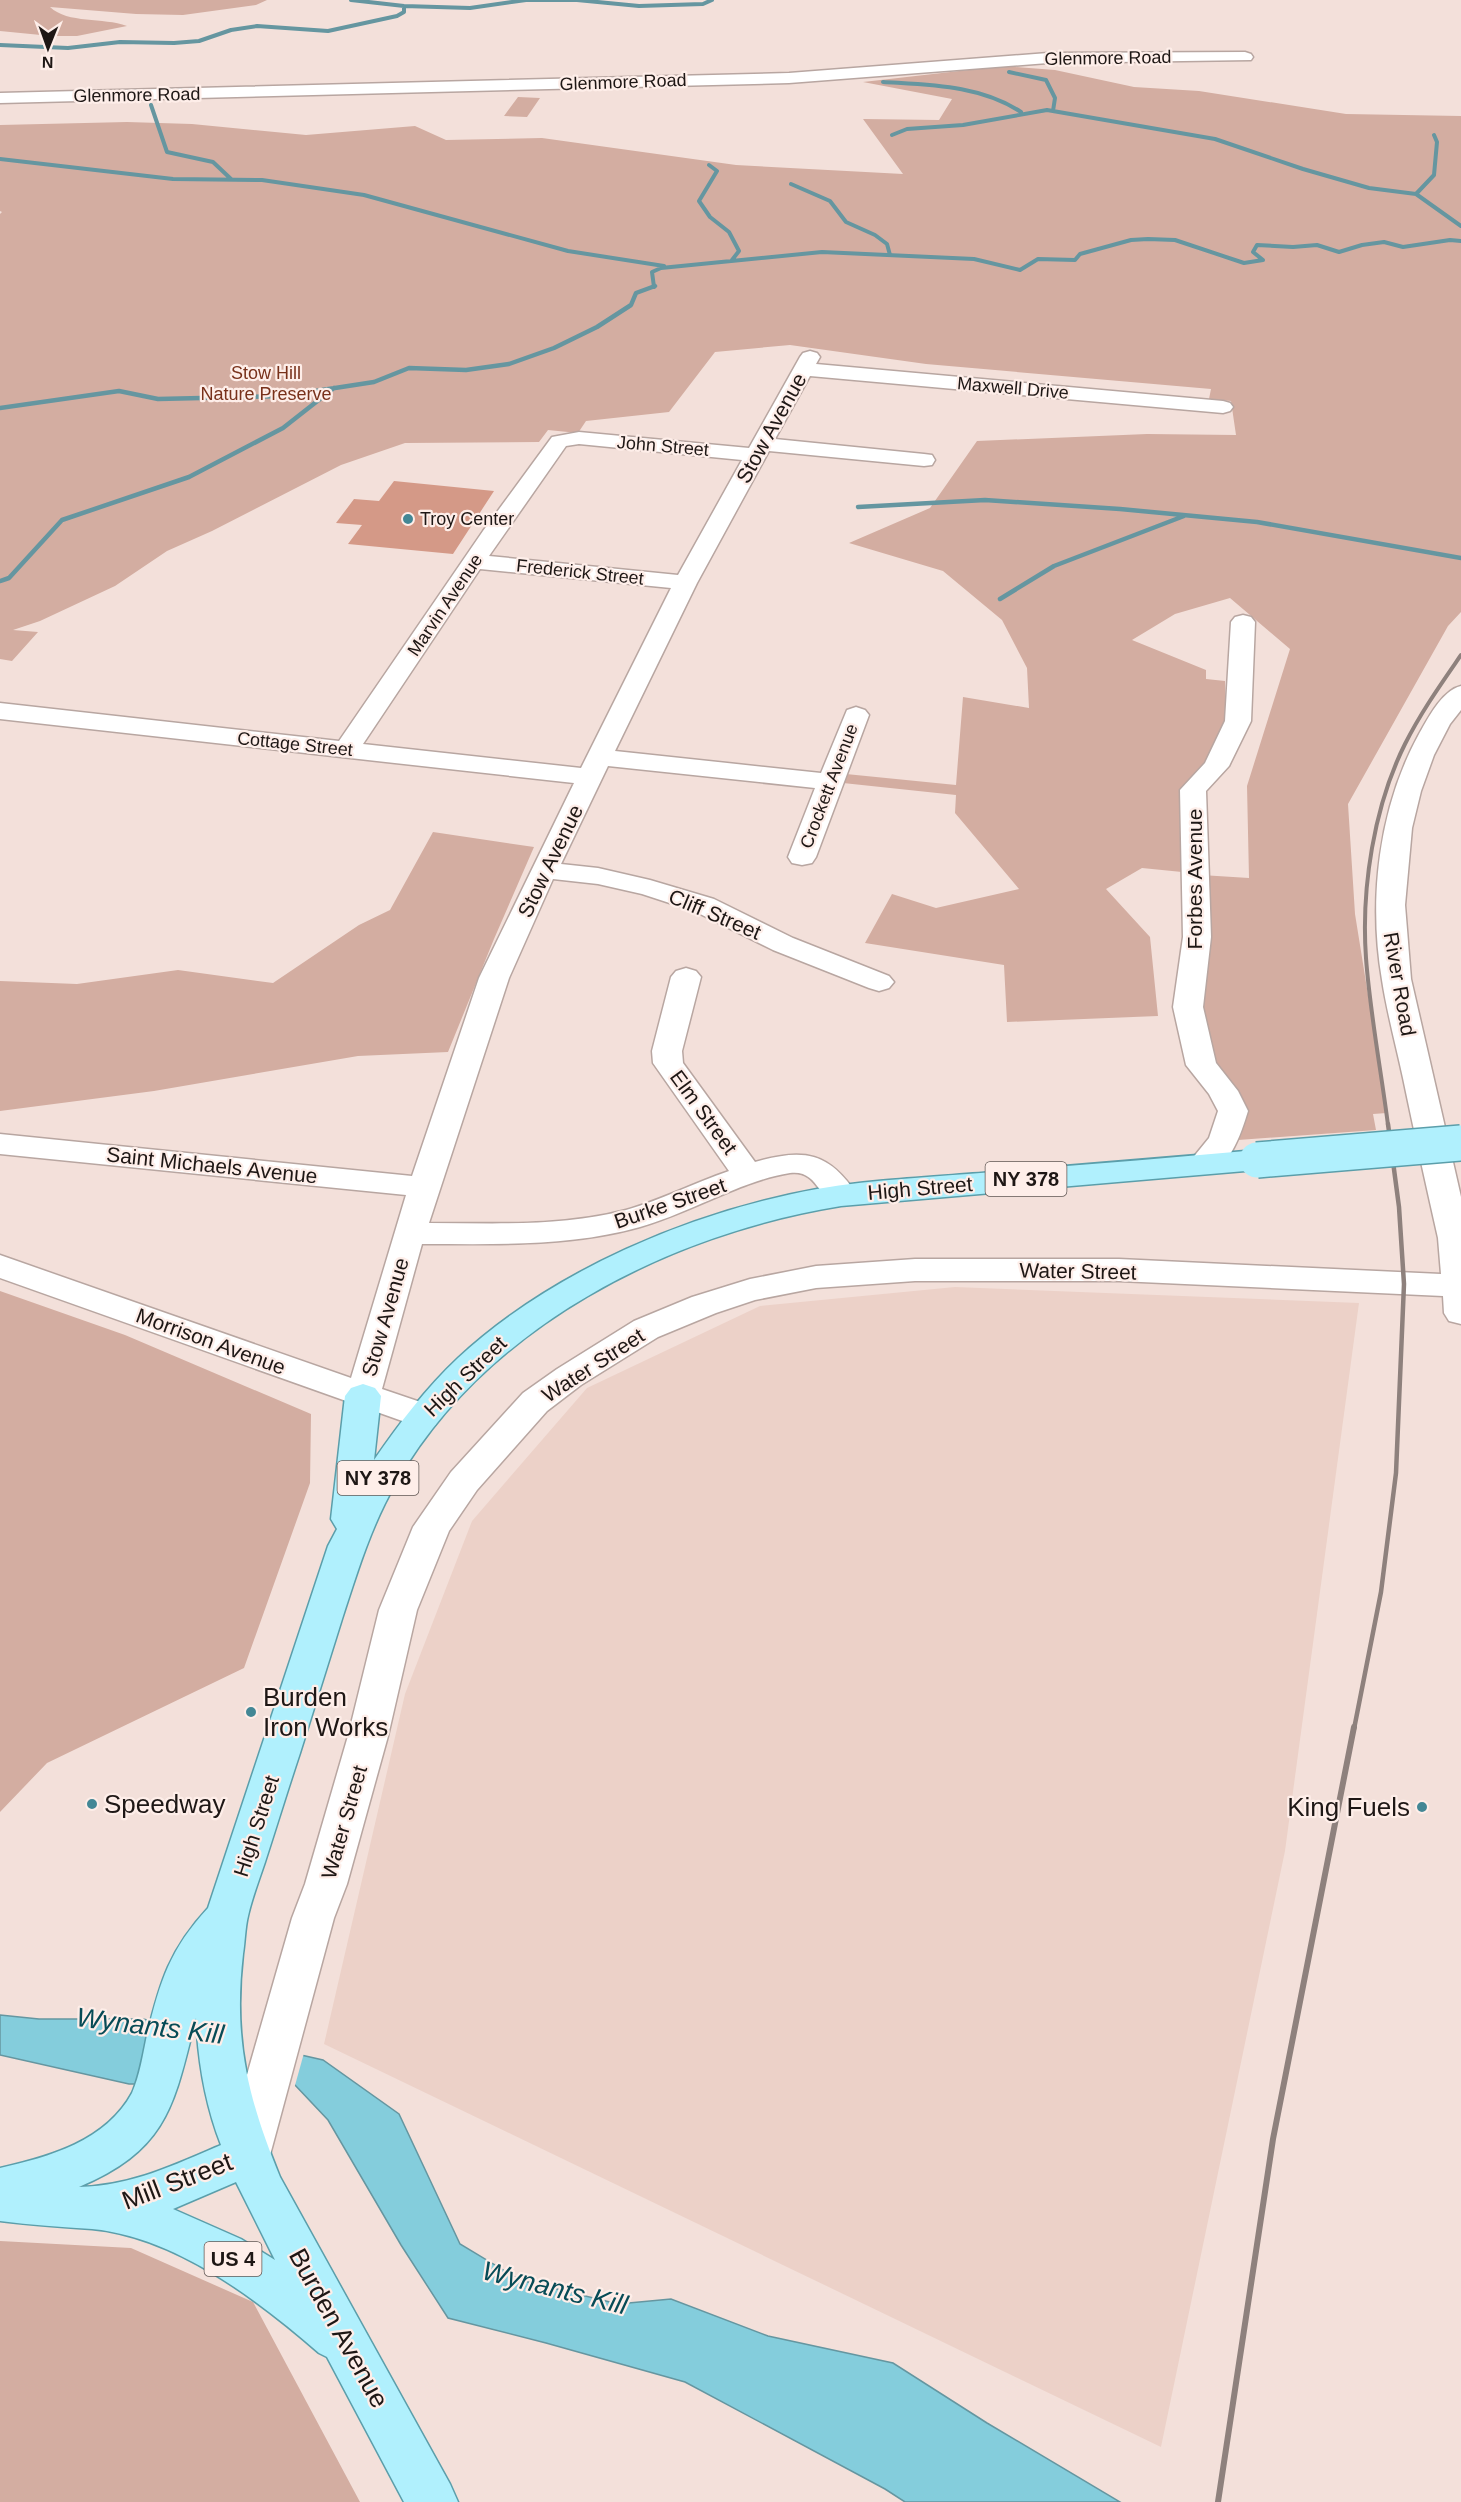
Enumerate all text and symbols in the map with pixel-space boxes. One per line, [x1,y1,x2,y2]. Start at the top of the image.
north arrow [18,18,78,78]
street label: Glenmore Road [1044,47,1172,69]
text: N [42,54,54,71]
street label: Glenmore Road [559,70,687,94]
street label: Glenmore Road [73,84,201,106]
park label: Stow Hill Nature Preserve [200,363,332,404]
street label: Stow Avenue [731,369,811,487]
street label: Maxwell Drive [956,373,1070,403]
street label: John Street [616,432,710,460]
place label: Troy Center [420,509,514,529]
marker: Troy Center [401,512,415,526]
street label: Marvin Avenue [404,550,486,660]
street label: Frederick Street [515,555,645,589]
street label: Crockett Avenue [796,721,862,851]
street label: Cottage Street [236,728,354,760]
street label: Stow Avenue [513,801,587,921]
street label: Forbes Avenue [1183,809,1206,949]
street label: Cliff Street [666,884,765,944]
street label: River Road [1380,930,1420,1038]
street label: Elm Street [666,1066,742,1159]
street label: Saint Michaels Avenue [105,1142,319,1188]
road number: NY 378 [986,1162,1066,1196]
street label: High Street [867,1172,973,1204]
street label: Burke Street [611,1173,729,1233]
street label: Stow Avenue [357,1255,413,1379]
street label: Water Street [1019,1258,1137,1284]
street label: Morrison Avenue [133,1303,289,1379]
street label: Water Street [538,1323,649,1407]
street label: High Street [419,1331,511,1421]
road number: NY 378 [338,1461,418,1495]
place label: Burden Iron Works [263,1682,388,1742]
marker: Burden Iron Works [244,1705,258,1719]
street label: Water Street [317,1762,371,1881]
street label: High Street [229,1772,283,1880]
place label: Speedway [104,1789,225,1819]
place label: King Fuels [1287,1792,1410,1822]
marker: Speedway [85,1797,99,1811]
marker: King Fuels [1415,1800,1429,1814]
water label: Wynants Kill [74,2002,227,2050]
street label: Mill Street [118,2146,237,2216]
road number: US 4 [204,2242,262,2276]
street label: Burden Avenue [283,2243,395,2413]
water label: Wynants Kill [479,2255,632,2321]

